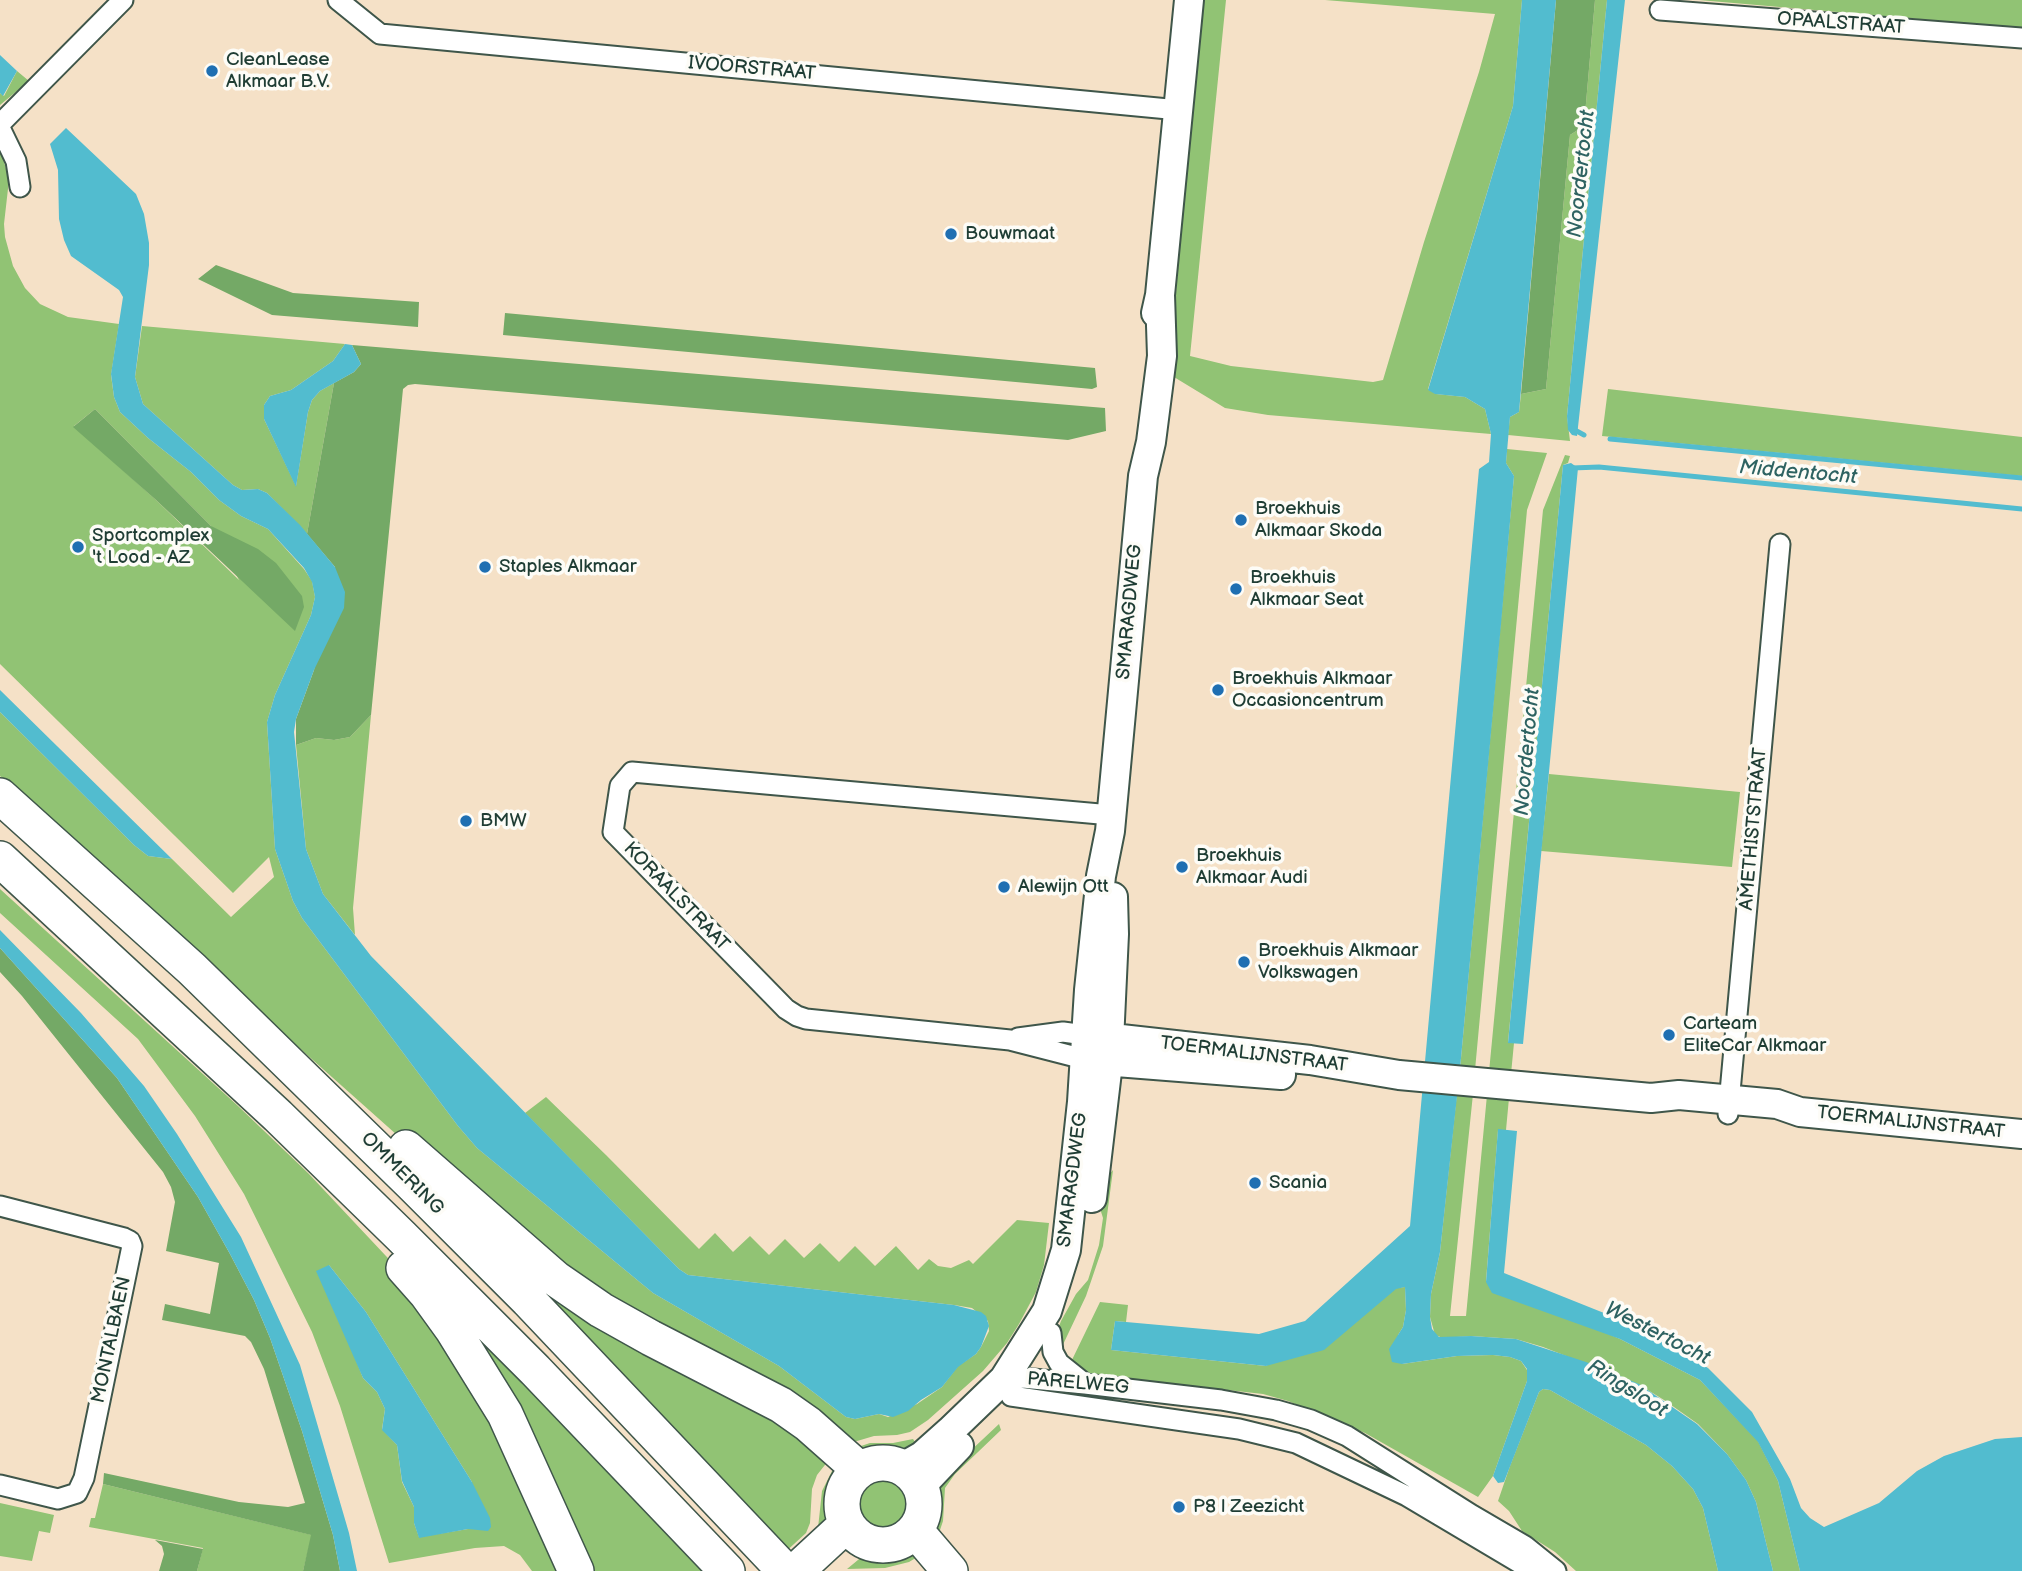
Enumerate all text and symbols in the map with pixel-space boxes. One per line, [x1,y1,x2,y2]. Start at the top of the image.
street label: OPAALSTRAAT [1776,8,1906,40]
place label: CleanLease Alkmaar B.V. [226,49,330,93]
street label: IVOORSTRAAT [687,52,817,86]
marker: CleanLease Alkmaar B.V. [204,63,220,79]
water label: Noordertocht [1563,109,1601,239]
place label: Bouwmaat [965,223,1055,245]
marker: Bouwmaat [943,226,959,242]
water label: Middentocht [1738,455,1858,491]
place label: Broekhuis Alkmaar Skoda [1255,498,1382,542]
marker: Broekhuis Alkmaar Skoda [1233,512,1249,528]
place label: Sportcomplex 't Lood - AZ [92,525,209,569]
marker: Sportcomplex 't Lood - AZ [70,539,86,555]
street label: SMARAGDWEG [1113,544,1147,680]
place label: Staples Alkmaar [499,556,637,578]
marker: Staples Alkmaar [477,559,493,575]
place label: Broekhuis Alkmaar Seat [1250,567,1364,611]
marker: Broekhuis Alkmaar Seat [1228,581,1244,597]
place label: Broekhuis Alkmaar Occasioncentrum [1232,668,1392,712]
marker: Broekhuis Alkmaar Occasioncentrum [1210,682,1226,698]
water label: Noordertocht [1510,687,1546,817]
street label: AMETHISTSTRAAT [1736,747,1772,911]
place label: BMW [480,810,527,832]
marker: BMW [458,813,474,829]
street label: KORAALSTRAAT [618,838,734,956]
place label: Broekhuis Alkmaar Audi [1196,845,1308,889]
marker: Broekhuis Alkmaar Audi [1174,859,1190,875]
place label: Alewijn Ott [1018,876,1109,898]
marker: Alewijn Ott [996,879,1012,895]
place label: Broekhuis Alkmaar Volkswagen [1258,940,1418,984]
marker: Broekhuis Alkmaar Volkswagen [1236,954,1252,970]
place label: Carteam EliteCar Alkmaar [1683,1013,1826,1057]
marker: Carteam EliteCar Alkmaar [1661,1027,1677,1043]
street label: TOERMALIJNSTRAAT [1159,1032,1349,1078]
street label: TOERMALIJNSTRAAT [1816,1102,2006,1144]
street label: SMARAGDWEG [1053,1111,1093,1249]
street label: OMMERING [356,1128,448,1220]
place label: Scania [1269,1172,1327,1194]
marker: Scania [1247,1175,1263,1191]
street label: MONTALBAEN [87,1275,137,1405]
water label: Westertocht [1600,1297,1714,1371]
water label: Ringsloot [1582,1355,1672,1423]
street label: PARELWEG [1026,1368,1130,1400]
place label: P8 | Zeezicht [1193,1496,1304,1518]
marker: P8 | Zeezicht [1171,1499,1187,1515]

